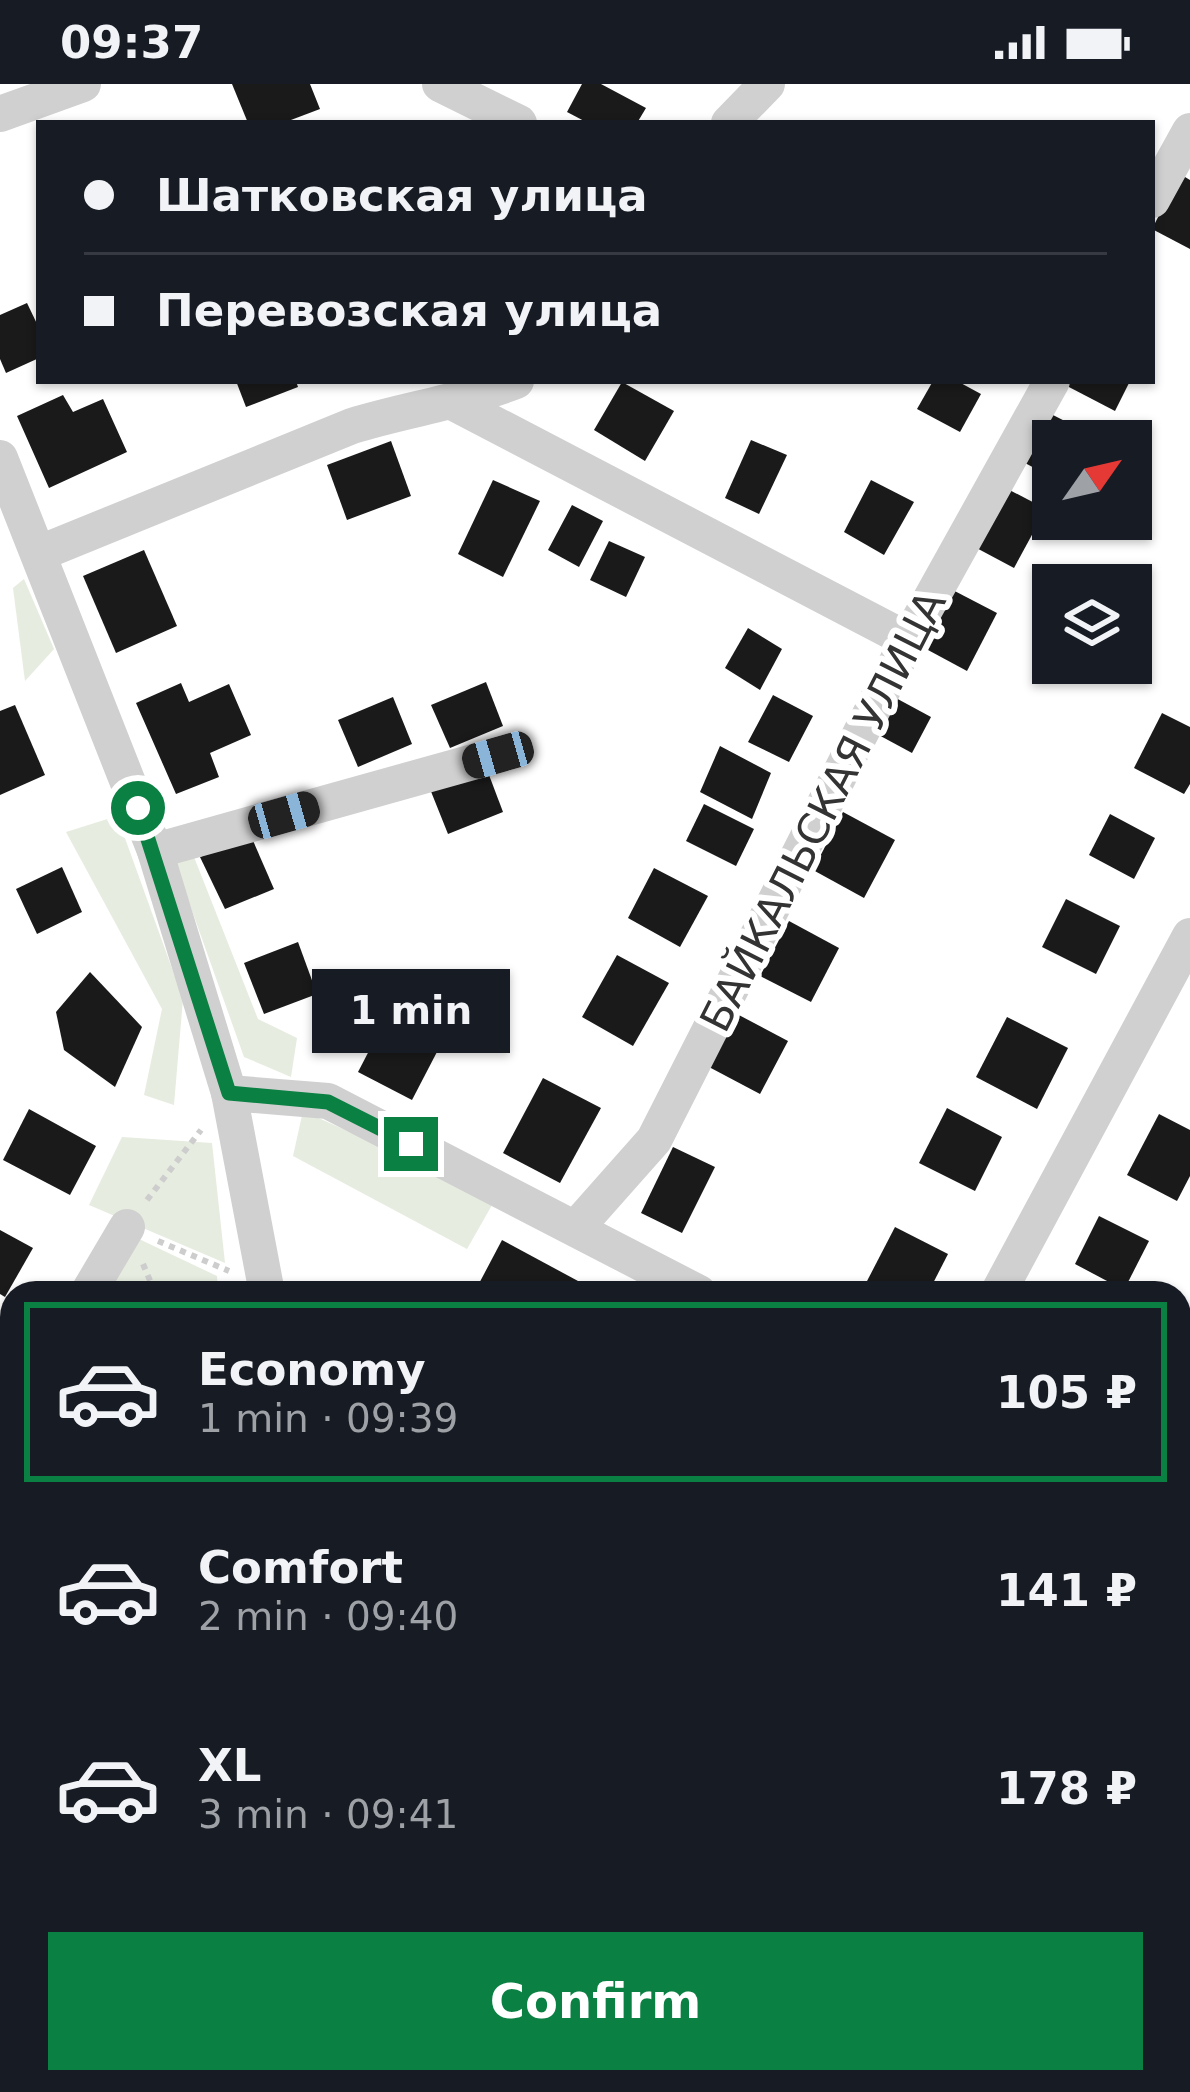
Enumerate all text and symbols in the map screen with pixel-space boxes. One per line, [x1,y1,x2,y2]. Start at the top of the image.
text: 09:37 [60,16,203,69]
text: Шатковская улица [156,169,648,222]
text: Перевозская улица [156,284,662,337]
north arrow [1032,420,1152,540]
map controls [1032,420,1152,684]
button: layers [1032,564,1152,684]
street label: БАЙКАЛЬСКАЯ УЛИЦА [689,582,956,1040]
car [458,728,538,782]
route start [111,781,165,835]
car [244,788,324,842]
callout: 1 min [312,970,510,1054]
text: 1 min [350,988,472,1033]
route end [384,1117,438,1171]
icon: car [54,1338,162,1446]
text: Economy [198,1343,426,1396]
text: 105 ₽ [996,1366,1137,1419]
text: 1 min · 09:39 [198,1396,458,1441]
icon: car [54,1536,162,1644]
text: Comfort [198,1541,403,1594]
text: 141 ₽ [996,1564,1137,1617]
text: 2 min · 09:40 [198,1594,458,1639]
icon: car [54,1734,162,1842]
text: XL [198,1739,261,1792]
text: 178 ₽ [996,1762,1137,1815]
text: 3 min · 09:41 [198,1792,458,1837]
button: Confirm [48,1932,1143,2070]

